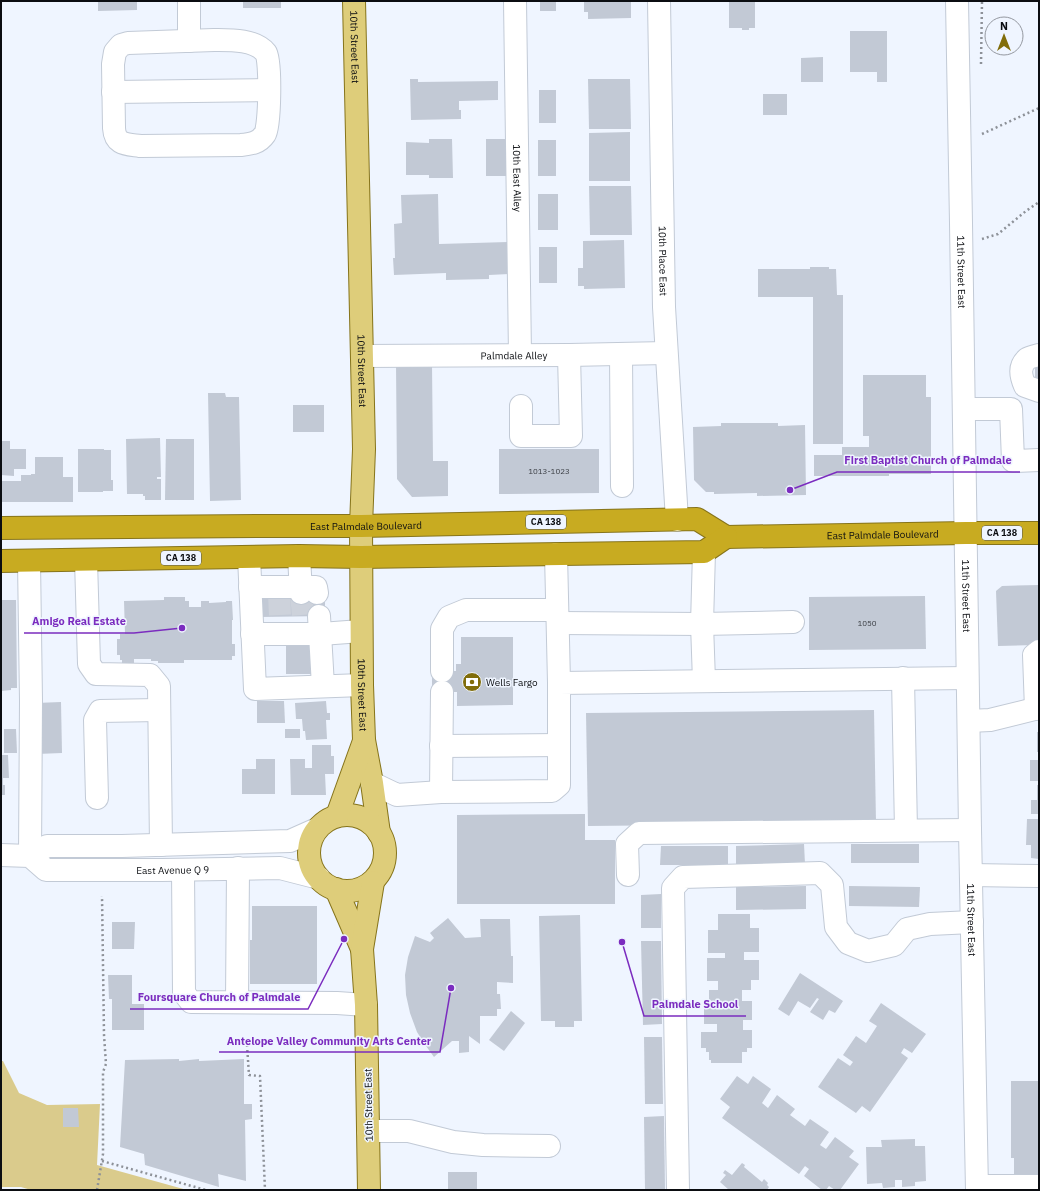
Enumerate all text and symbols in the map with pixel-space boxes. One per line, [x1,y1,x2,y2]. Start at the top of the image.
street label: 10th Street East [347,10,362,84]
north arrow [984,16,1024,56]
text: N [1000,19,1008,33]
street label: 10th East Alley [510,144,524,212]
street label: 10th Place East [656,226,670,297]
street label: 11th Street East [954,235,968,309]
street label: 10th Street East [354,334,369,408]
street label: Palmdale Alley [481,349,547,362]
callout: First Baptist Church of Palmdale [837,449,1020,472]
text: First Baptist Church of Palmdale [844,453,1012,467]
house number: 1013-1023 [528,466,570,476]
road number: CA 138 [526,515,566,529]
street label: East Palmdale Boulevard [310,519,422,533]
road number: CA 138 [982,526,1022,540]
street label: East Palmdale Boulevard [827,527,939,542]
road number: CA 138 [161,551,201,565]
street label: 11th Street East [959,559,973,633]
callout: Amigo Real Estate [24,610,134,633]
text: Amigo Real Estate [32,614,126,628]
house number: 1050 [857,618,877,628]
street label: 10th Street East [355,658,370,732]
bank icon: Wells Fargo [461,671,483,693]
place label: Wells Fargo [486,676,538,689]
street label: East Avenue Q 9 [136,863,209,877]
street label: 11th Street East [964,883,978,957]
callout: Foursquare Church of Palmdale [130,986,308,1009]
text: Foursquare Church of Palmdale [138,990,300,1004]
callout: Palmdale School [644,993,746,1016]
text: Palmdale School [652,997,739,1011]
callout: Antelope Valley Community Arts Center [219,1029,440,1052]
text: Antelope Valley Community Arts Center [227,1034,432,1048]
street label: 10th Street East [361,1068,376,1142]

